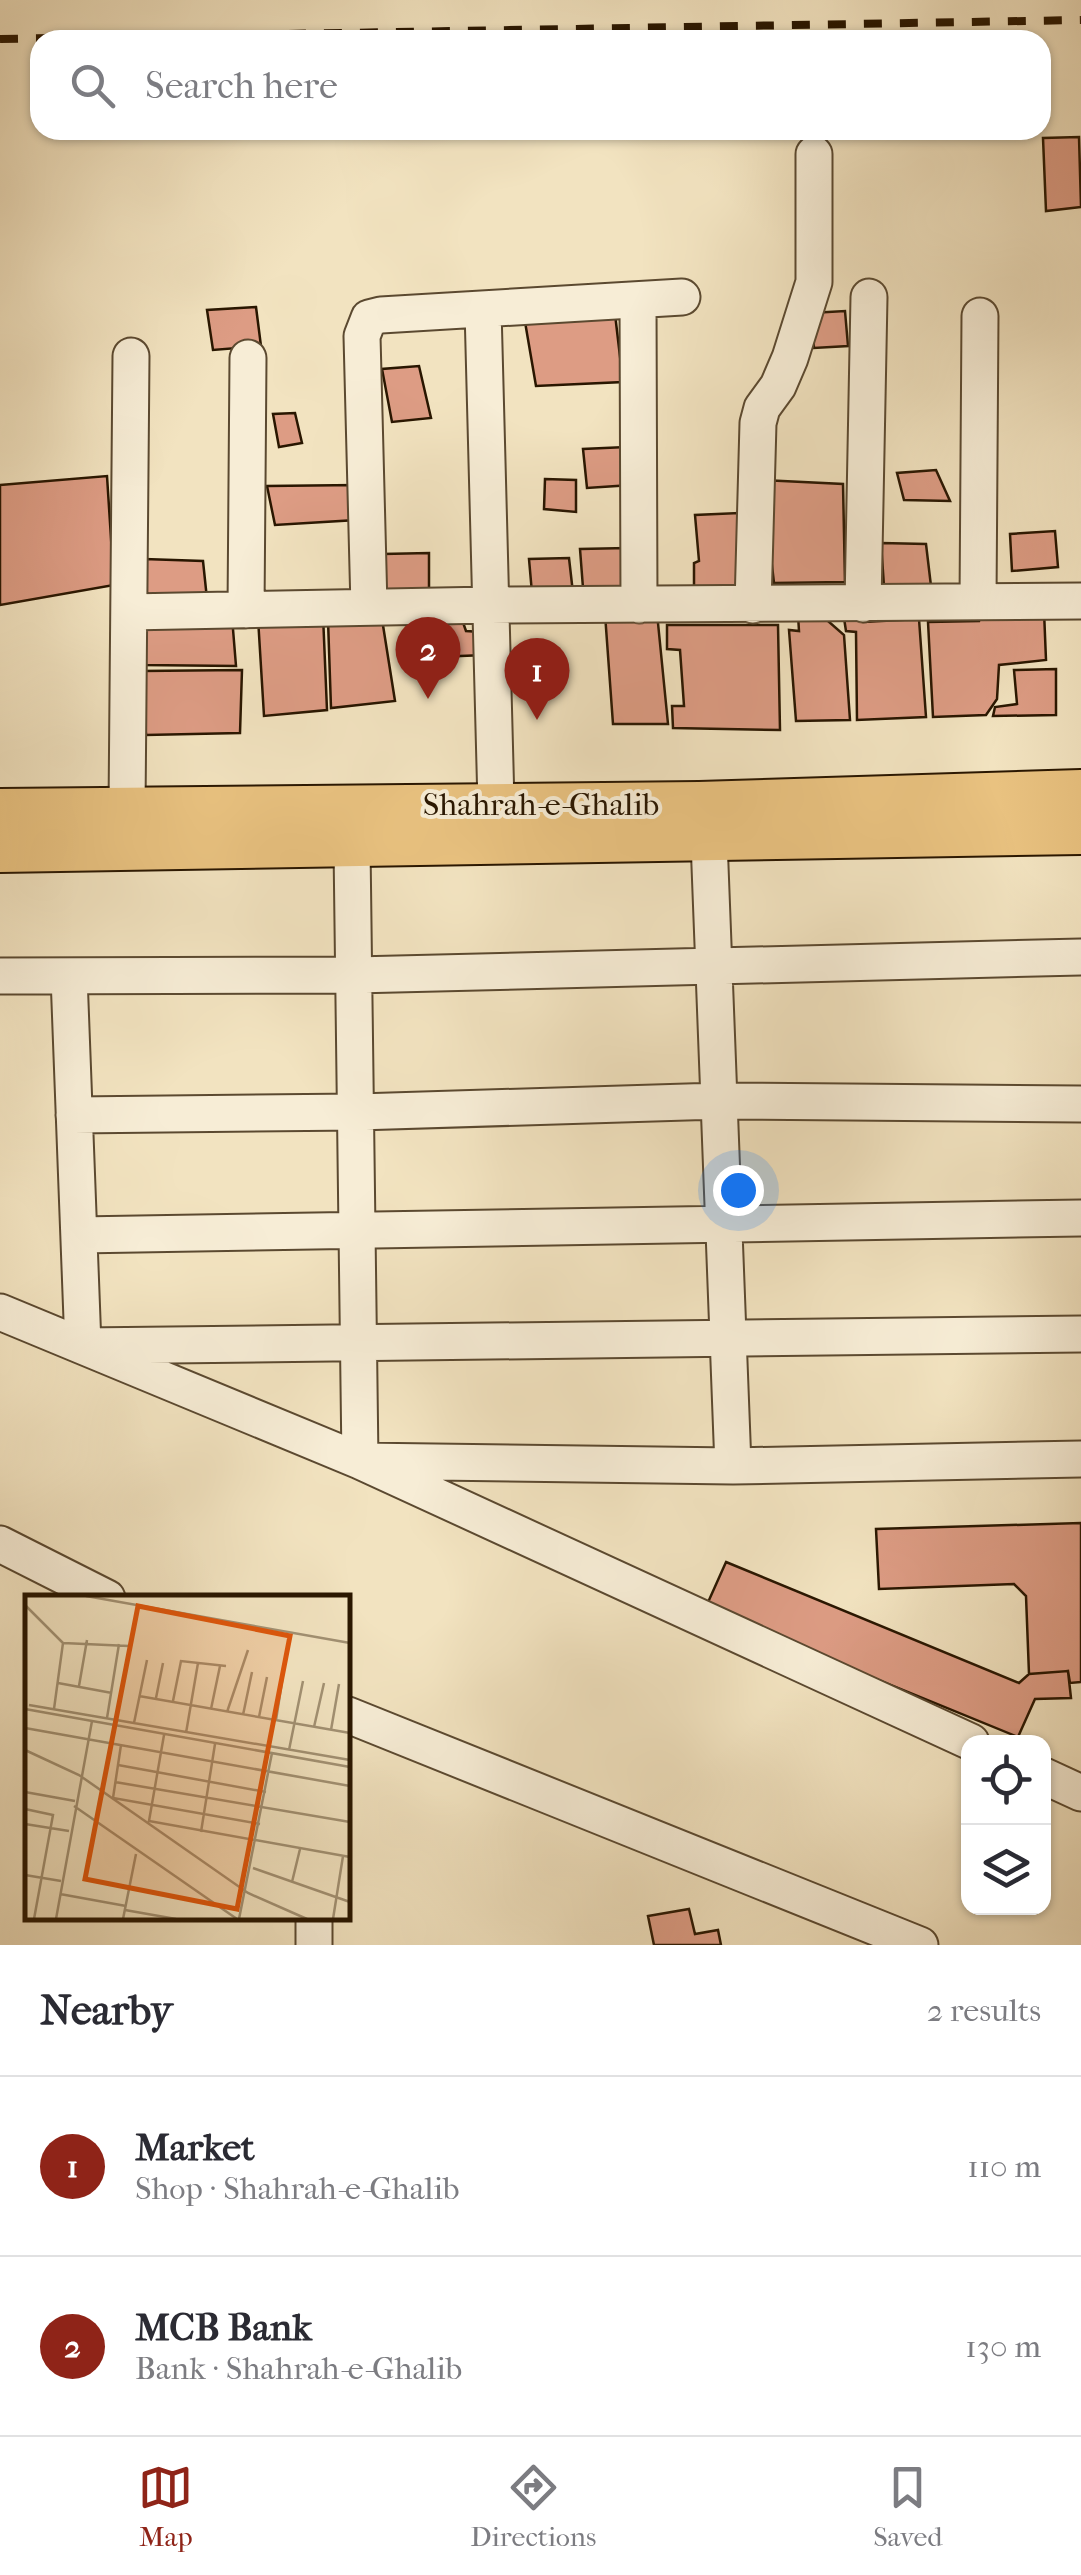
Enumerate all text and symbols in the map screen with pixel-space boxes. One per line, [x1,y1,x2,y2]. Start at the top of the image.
search box [30,30,1051,140]
icon: search [65,58,120,113]
text: Search here [145,63,338,108]
pin: 2 [396,616,460,699]
pin: 1 [504,638,570,720]
street label: Shahrah-e-Ghalib [423,786,659,823]
your location [713,1165,764,1216]
inset map [25,1595,350,1920]
map controls [961,1735,1051,1915]
button: locate [961,1735,1051,1825]
button: layers [961,1825,1051,1915]
text: Nearby [40,1986,172,2035]
text: 2 results [927,1992,1041,2029]
text: Market [135,2125,255,2170]
text: 1 [67,2148,78,2185]
text: 110 m [967,2148,1041,2185]
text: Shop · Shahrah-e-Ghalib [135,2170,459,2207]
text: MCB Bank [135,2305,312,2350]
text: 2 [64,2328,81,2365]
text: 130 m [965,2328,1041,2365]
text: Bank · Shahrah-e-Ghalib [135,2350,462,2387]
tab: Map [138,2460,193,2553]
tab: Directions [470,2460,596,2553]
tab: Saved [873,2460,943,2553]

